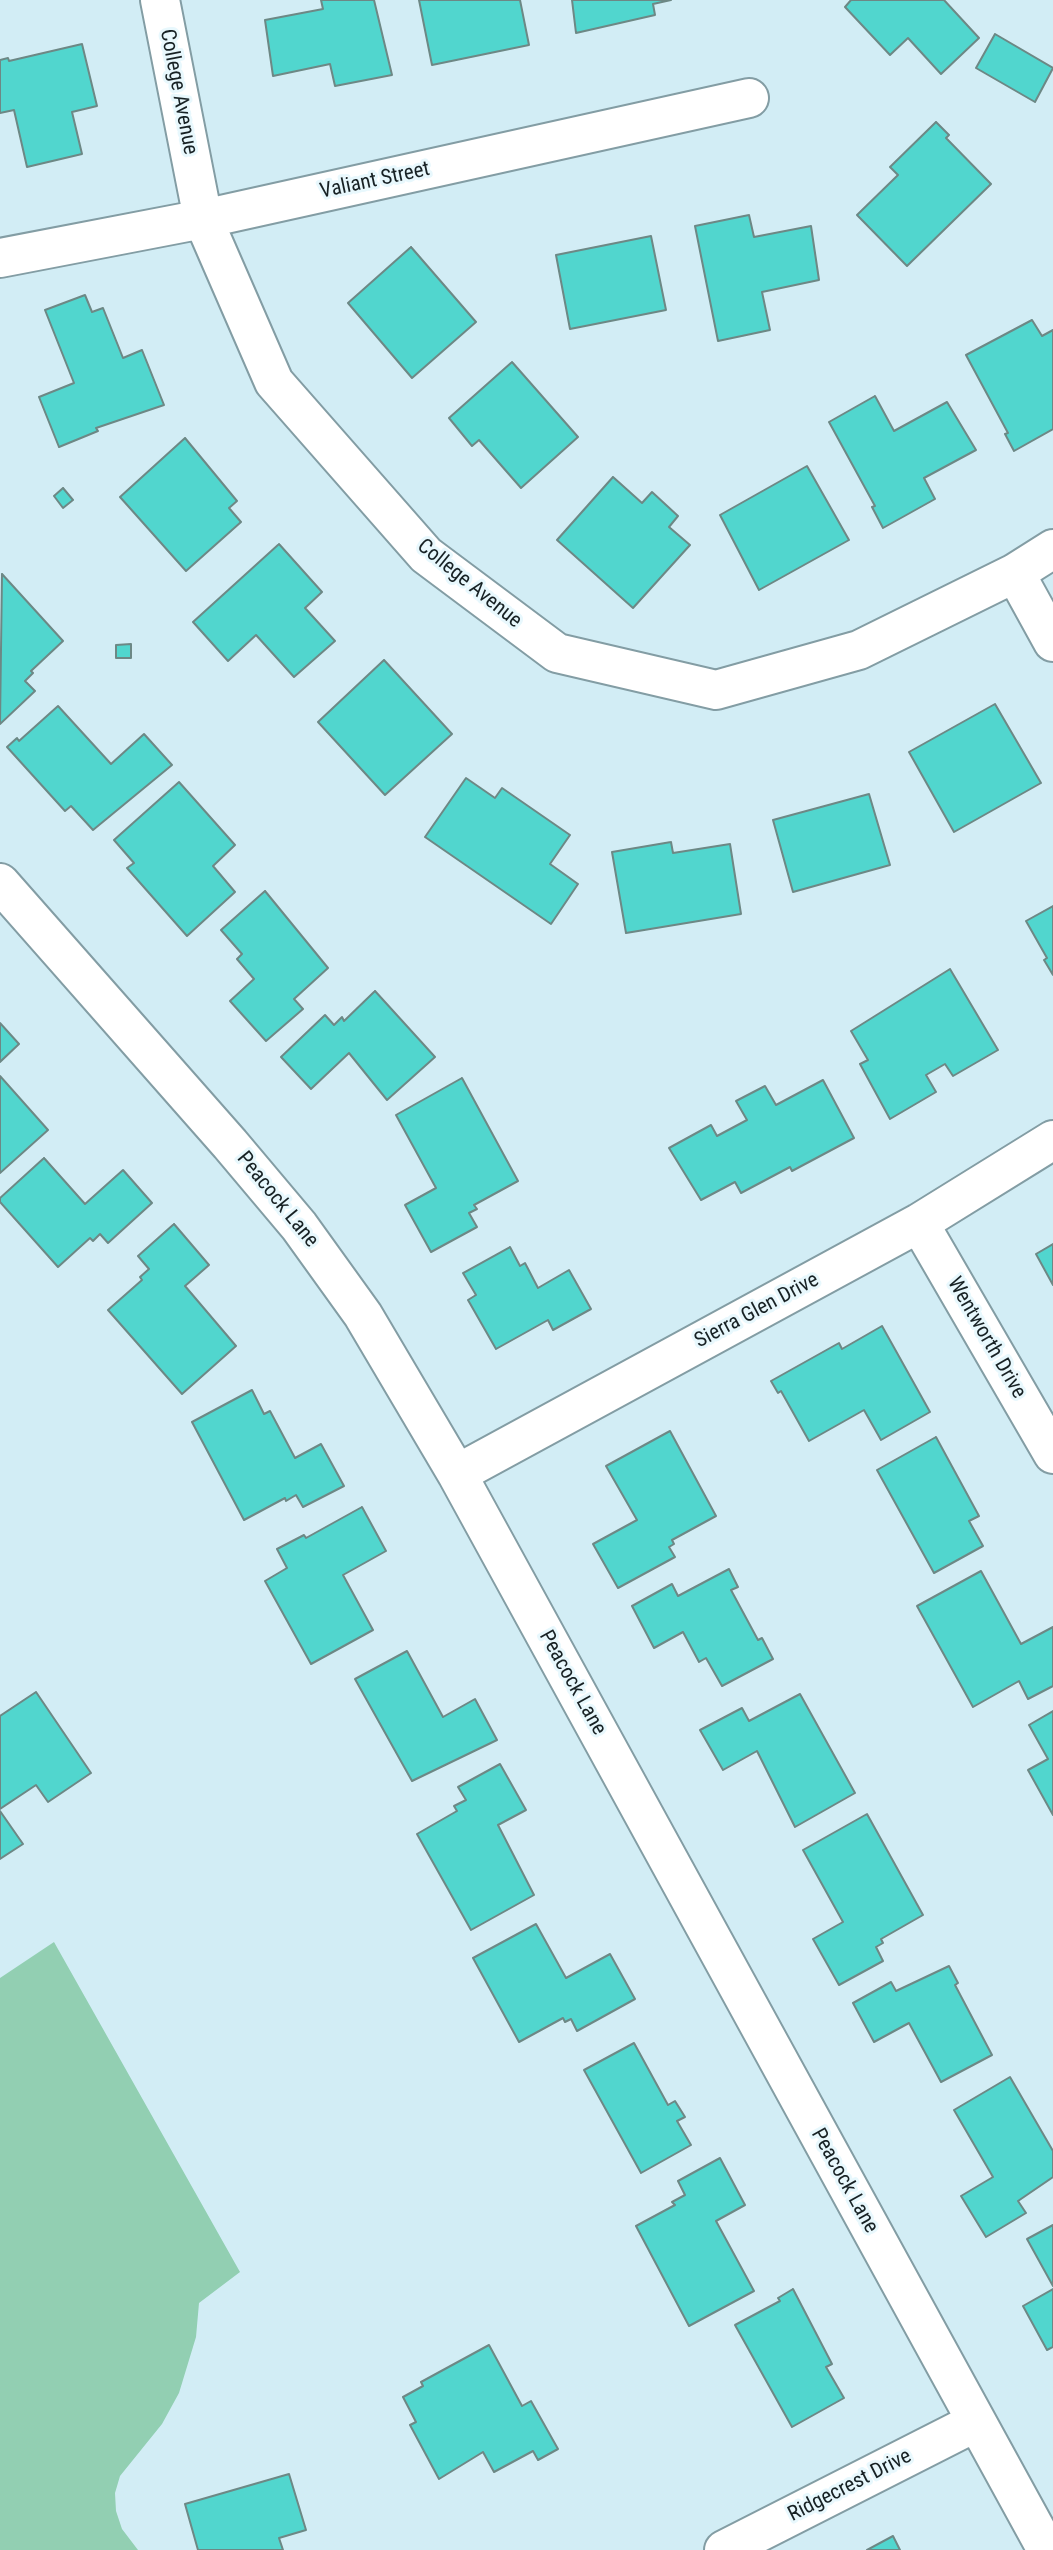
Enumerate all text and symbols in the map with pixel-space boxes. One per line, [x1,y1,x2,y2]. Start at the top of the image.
street label: College Avenue [153,27,203,157]
street label: Valiant Street [318,157,432,205]
street label: College Avenue [412,534,526,634]
street label: Peacock Lane [231,1147,323,1253]
street label: Sierra Glen Drive [691,1268,823,1354]
street label: Wentworth Drive [941,1273,1031,1403]
street label: Peacock Lane [533,1626,611,1740]
street label: Peacock Lane [805,2124,883,2238]
street label: Ridgecrest Drive [784,2444,916,2528]

